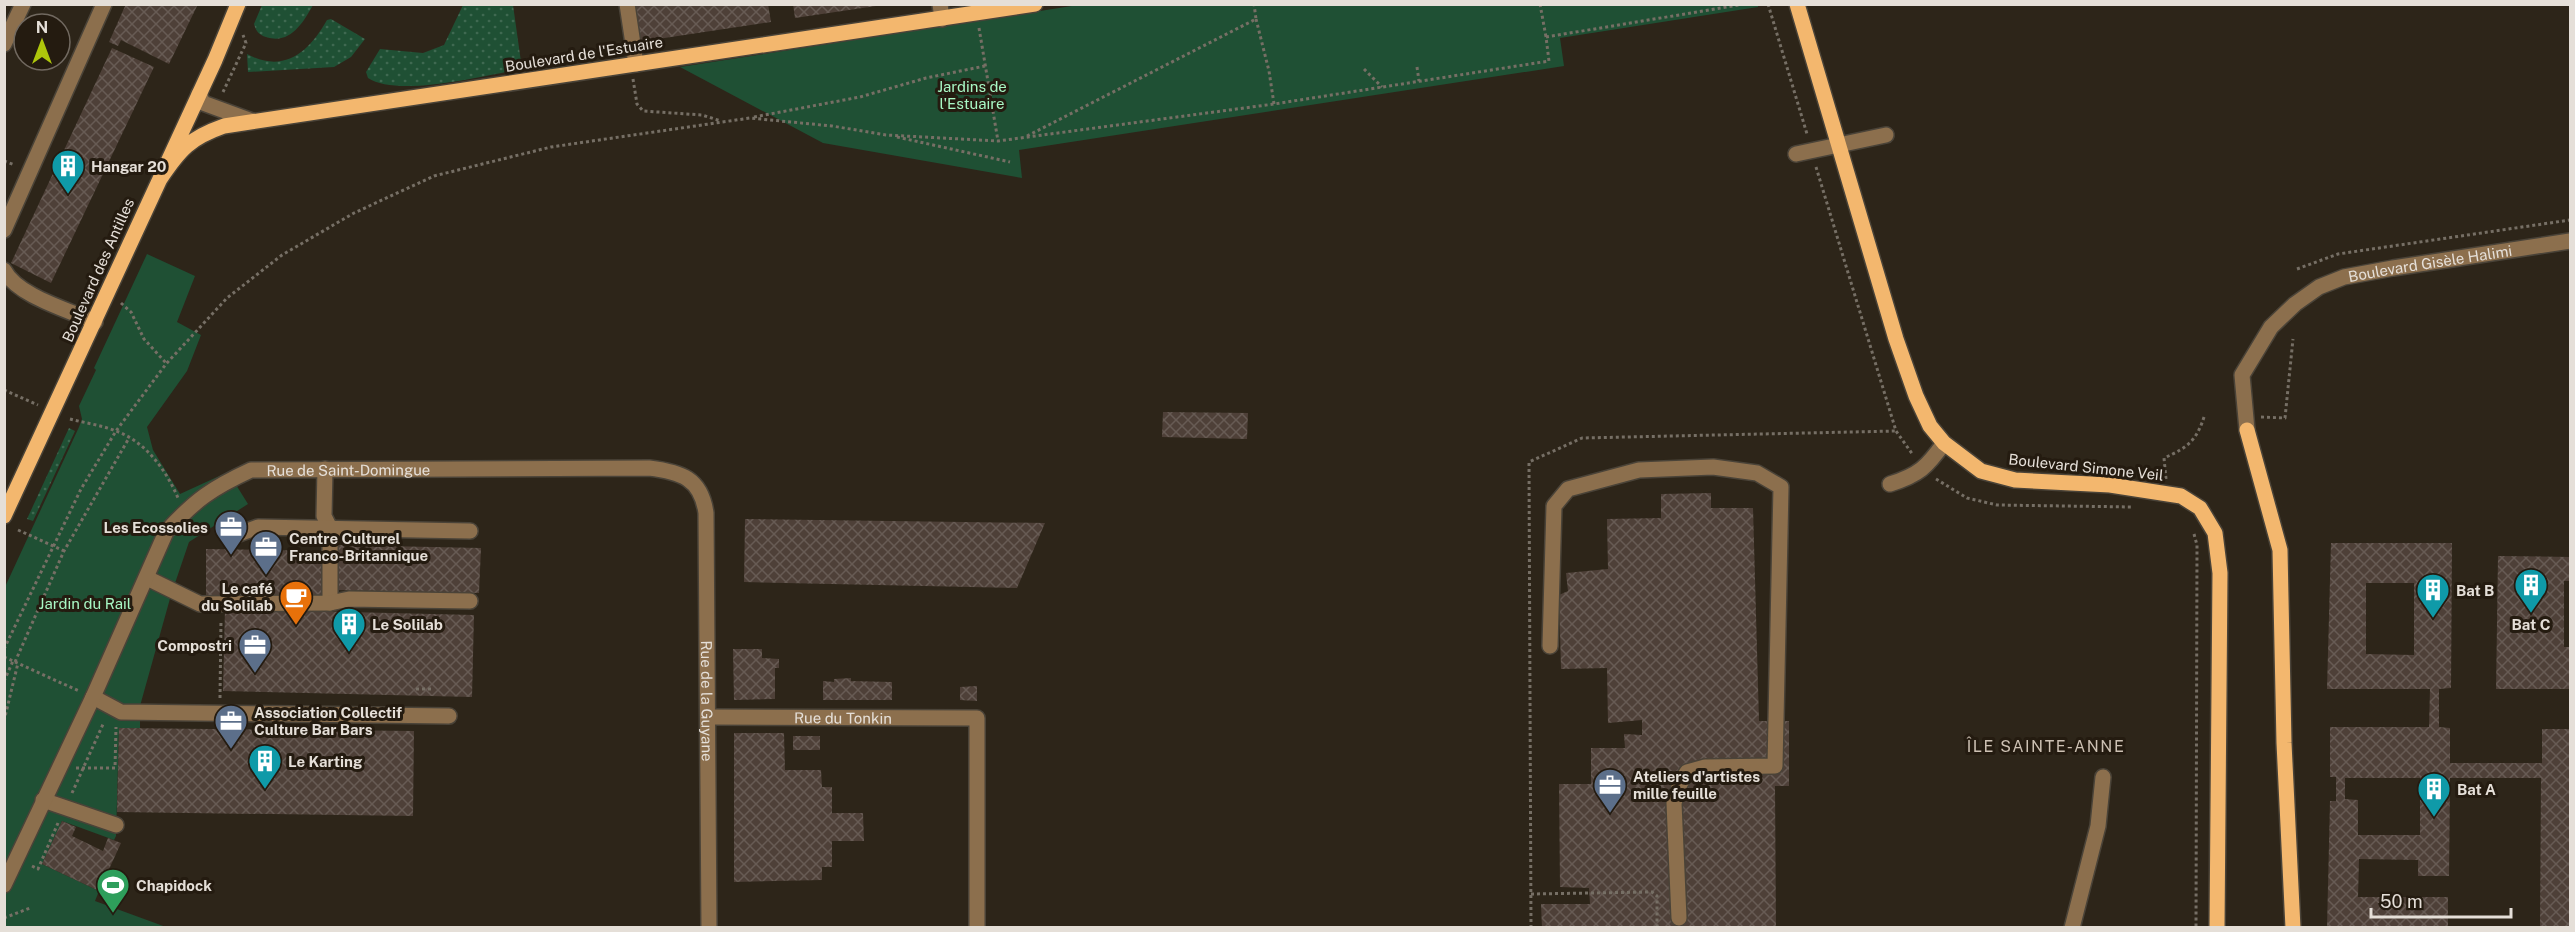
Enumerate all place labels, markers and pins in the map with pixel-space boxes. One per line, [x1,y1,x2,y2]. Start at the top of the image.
building icon: Hangar 20 [50,148,86,195]
place label: Hangar 20 [91,158,167,175]
office icon: Les Ecossolies [213,509,249,556]
place label: Les Ecossolies [104,519,208,536]
office icon: Centre Culturel Franco-Britannique [248,529,284,576]
place label: Centre Culturel Franco-Britannique [289,530,428,564]
building icon: Bat C [2513,567,2549,614]
building icon: Bat B [2415,572,2451,619]
cafe icon: Le café du Solilab [278,579,314,626]
place label: Le café du Solilab [201,580,273,614]
place label: Bat B [2456,582,2494,599]
building icon: Le Solilab [331,606,367,653]
place label: Le Solilab [372,616,443,633]
place label: Bat C [2512,616,2551,633]
office icon: Compostri [237,627,273,674]
place label: Compostri [157,637,232,654]
office icon: Association Collectif Culture Bar Bars [213,703,249,750]
place label: Association Collectif Culture Bar Bars [254,704,402,738]
building icon: Le Karting [247,743,283,790]
place label: Le Karting [288,753,363,770]
office icon: Ateliers d'artistes mille feuille [1592,767,1628,814]
place label: Ateliers d'artistes mille feuille [1633,768,1760,802]
building icon: Bat A [2416,771,2452,818]
place label: Bat A [2457,781,2496,798]
sports icon: Chapidock [95,867,131,914]
place label: Chapidock [136,877,212,894]

